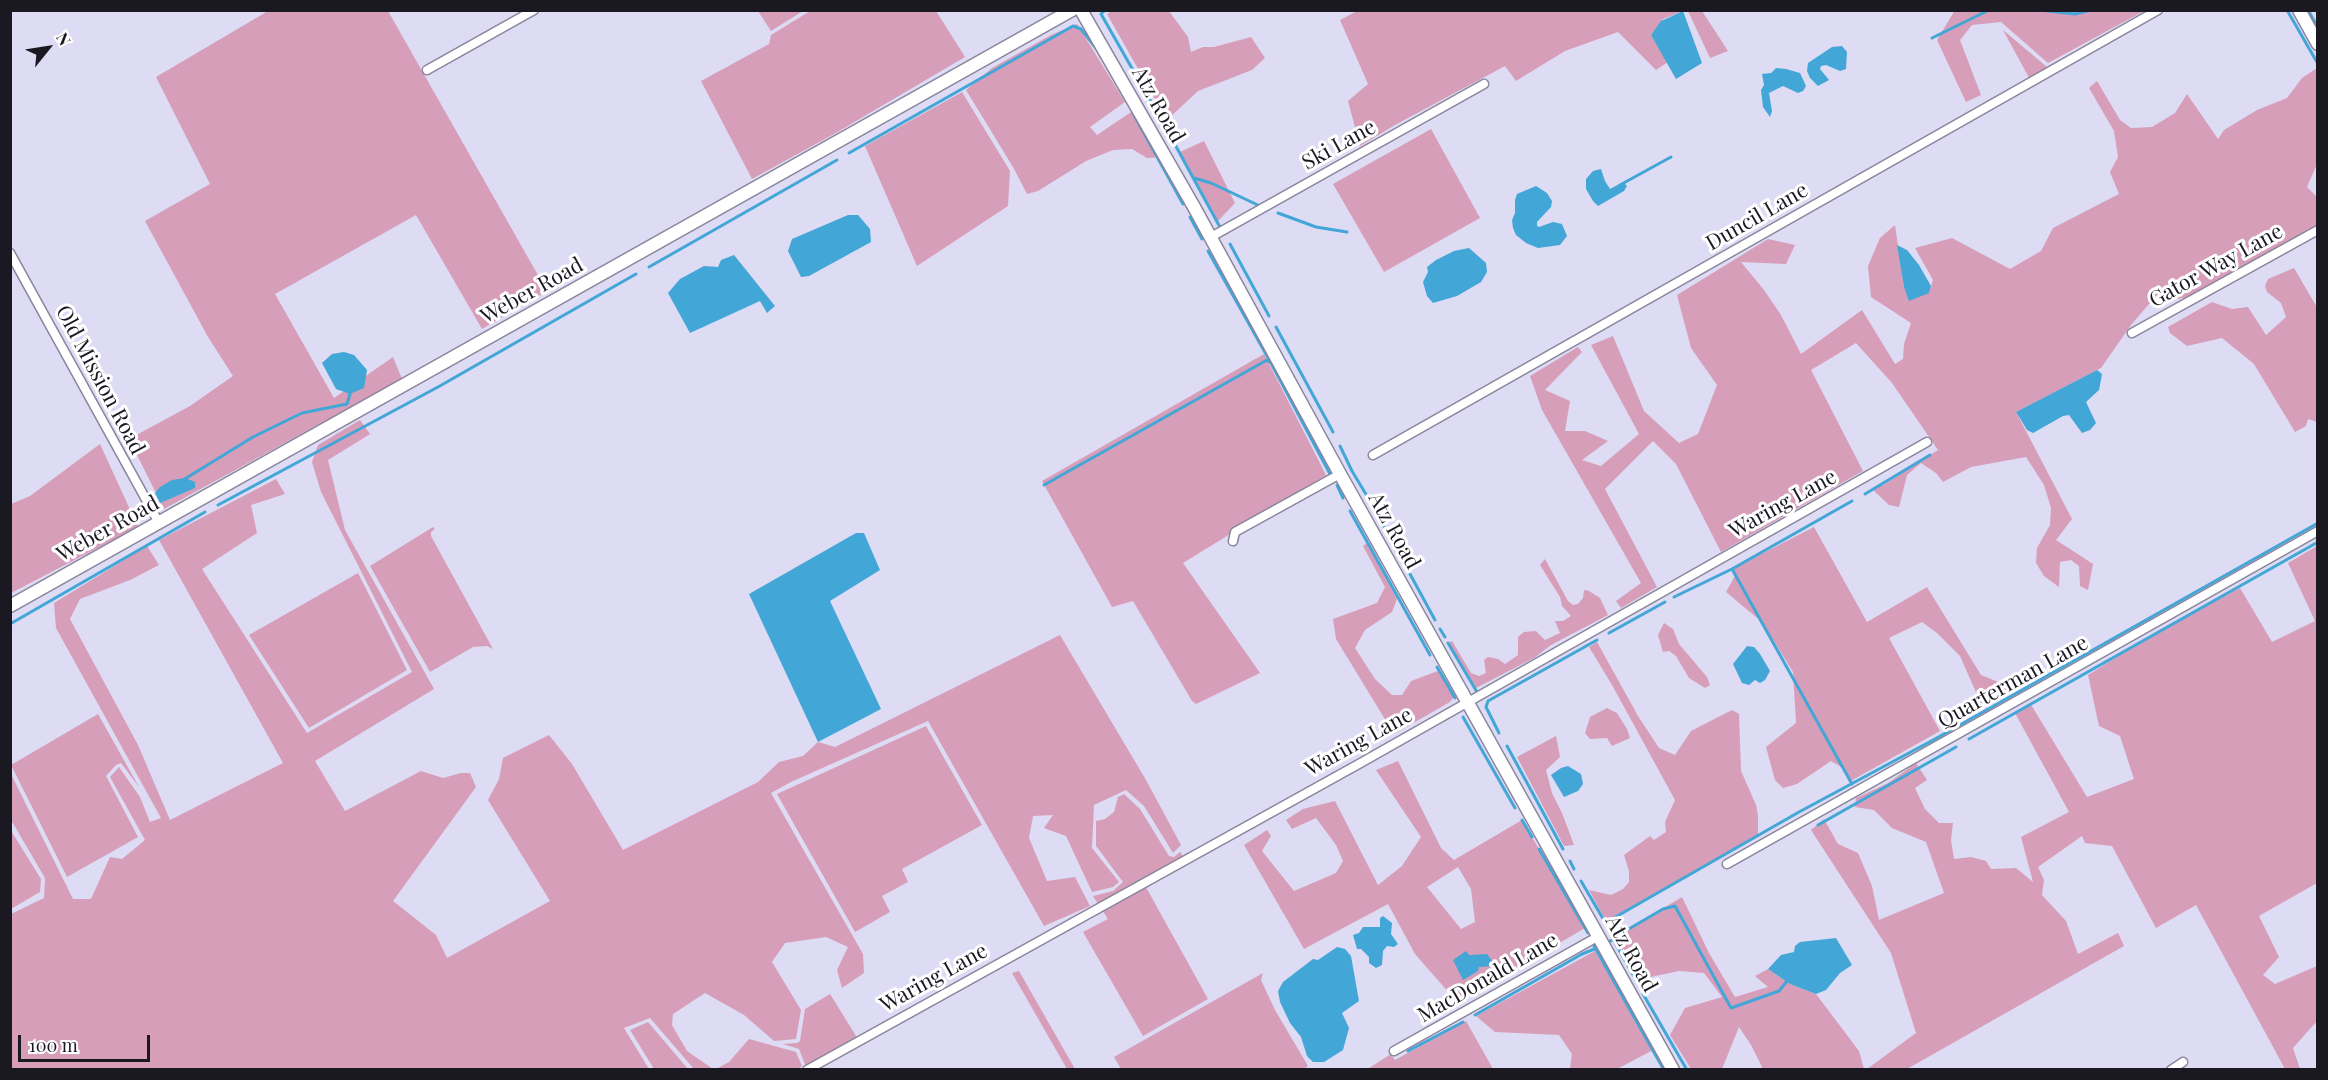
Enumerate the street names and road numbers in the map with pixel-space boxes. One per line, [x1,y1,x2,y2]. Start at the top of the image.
street label: Atz Road [1126,62,1190,148]
street label: Ski Lane [1298,115,1380,175]
street label: Duncil Lane [1702,178,1812,256]
street label: Gator Way Lane [2145,219,2287,313]
street label: Weber Road [476,253,588,329]
street label: Old Mission Road [50,301,150,459]
street label: Waring Lane [1725,464,1841,544]
street label: Atz Road [1363,488,1425,574]
street label: Weber Road [52,491,164,567]
street label: Quarterman Lane [1934,630,2092,734]
street label: Waring Lane [1301,702,1417,782]
street label: Atz Road [1600,911,1662,997]
street label: MacDonald Lane [1413,928,1563,1028]
street label: Waring Lane [876,938,992,1018]

